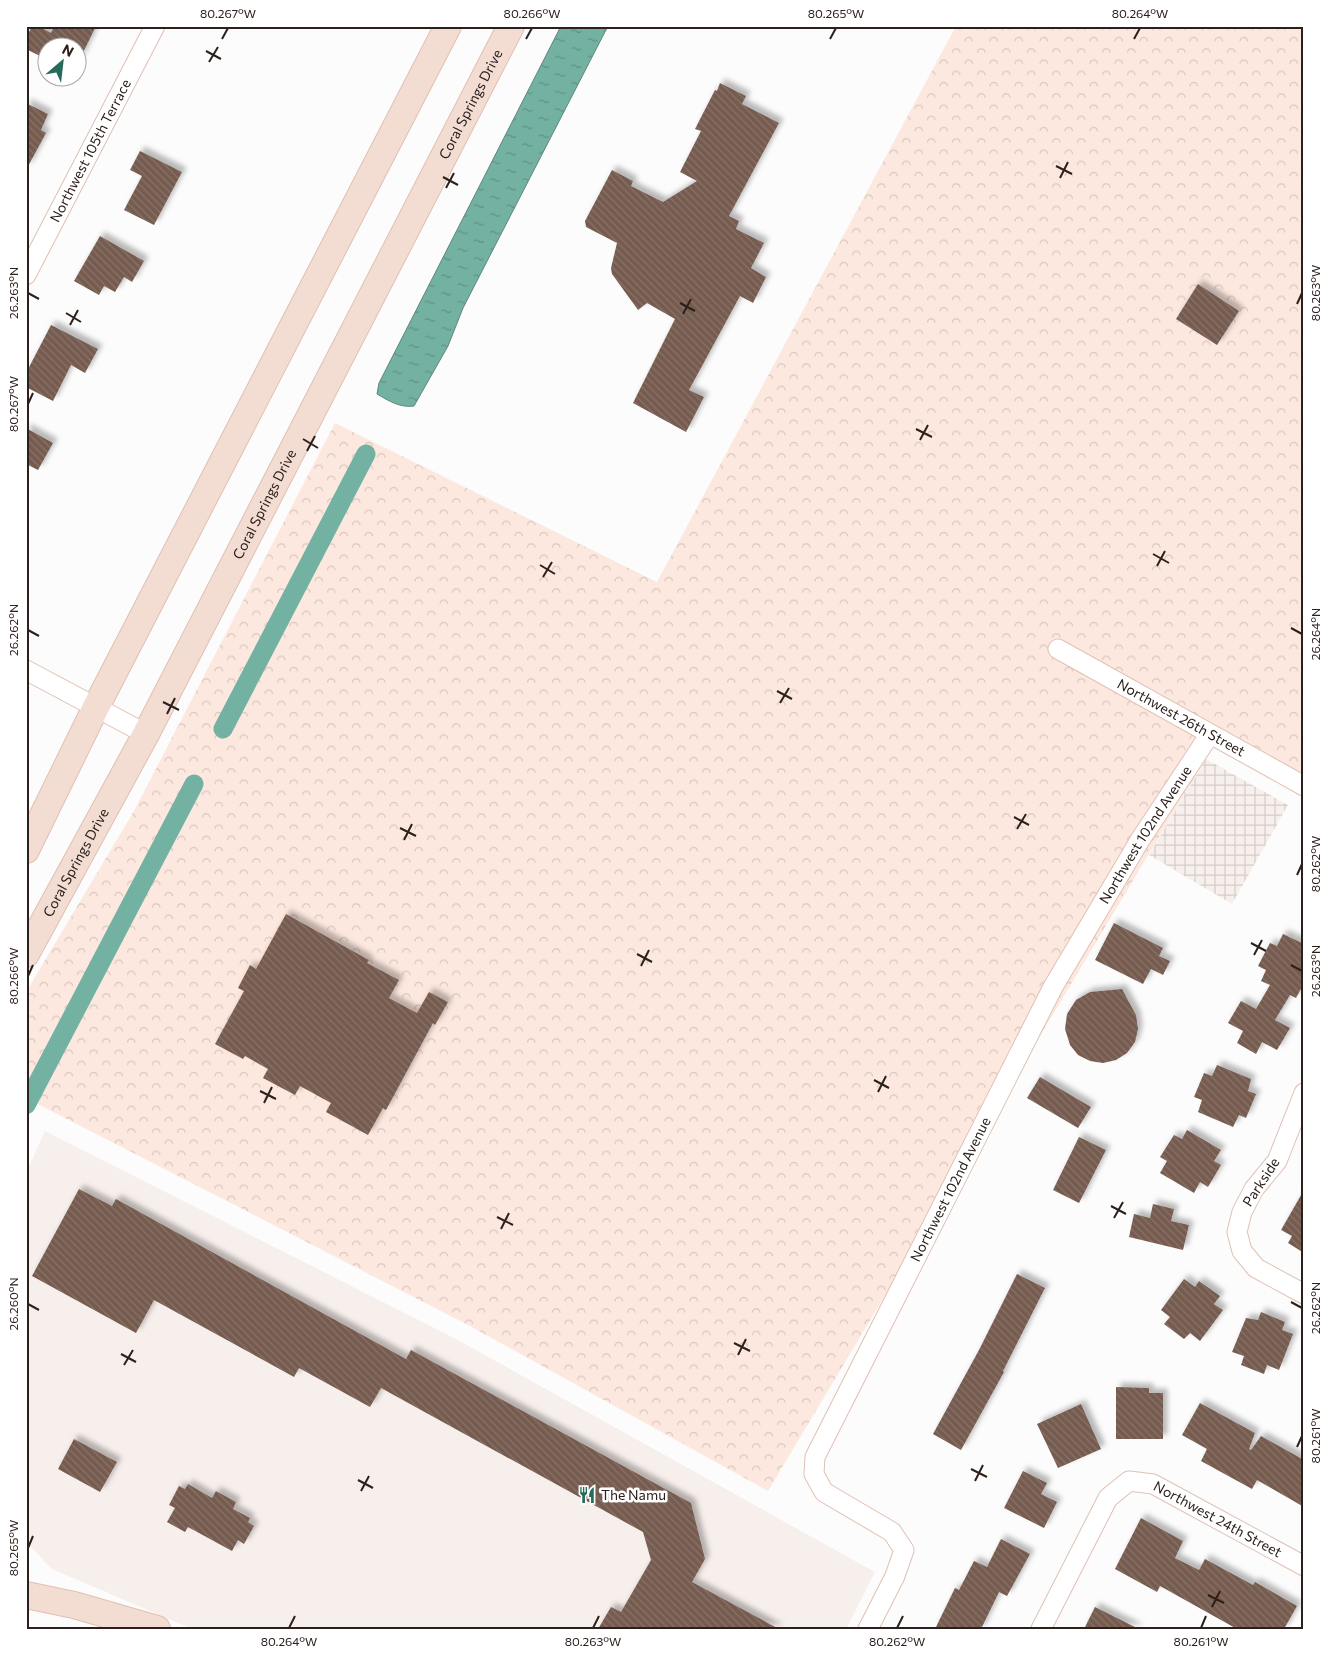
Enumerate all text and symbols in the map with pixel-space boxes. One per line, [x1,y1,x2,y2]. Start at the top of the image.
text: 80.267°W [200,6,256,20]
text: 80.266°W [504,6,560,20]
text: 80.265°W [808,6,864,20]
text: 80.264°W [1112,6,1168,20]
north arrow [38,38,88,88]
text: N [60,40,77,60]
street label: Coral Springs Drive [435,46,505,162]
street label: Northwest 105th Terrace [46,76,134,225]
text: 80.263°W [1308,265,1322,321]
text: 26.263°N [6,267,20,319]
text: 80.267°W [6,376,20,432]
street label: Coral Springs Drive [229,446,299,562]
text: 26.262°N [6,604,20,656]
text: 26.264°N [1308,608,1322,660]
street label: Northwest 26th Street [1115,675,1249,760]
street label: Northwest 102nd Avenue [1095,762,1195,907]
street label: Coral Springs Drive [39,805,112,920]
text: 80.262°W [1308,836,1322,892]
text: 26.263°N [1308,945,1322,997]
text: 80.266°W [6,948,20,1004]
street label: Northwest 102nd Avenue [906,1114,994,1264]
street label: Parkside [1239,1154,1283,1209]
text: 26.260°N [6,1278,20,1330]
text: 26.262°N [1308,1282,1322,1334]
text: 80.261°W [1308,1409,1322,1463]
street label: Northwest 24th Street [1151,1477,1285,1560]
restaurant icon: The Namu [577,1485,597,1505]
place label: The Namu [601,1486,666,1503]
text: 80.265°W [6,1520,20,1576]
text: 80.264°W [261,1634,317,1648]
text: 80.263°W [565,1634,621,1648]
text: 80.262°W [869,1634,925,1648]
text: 80.261°W [1174,1634,1228,1648]

